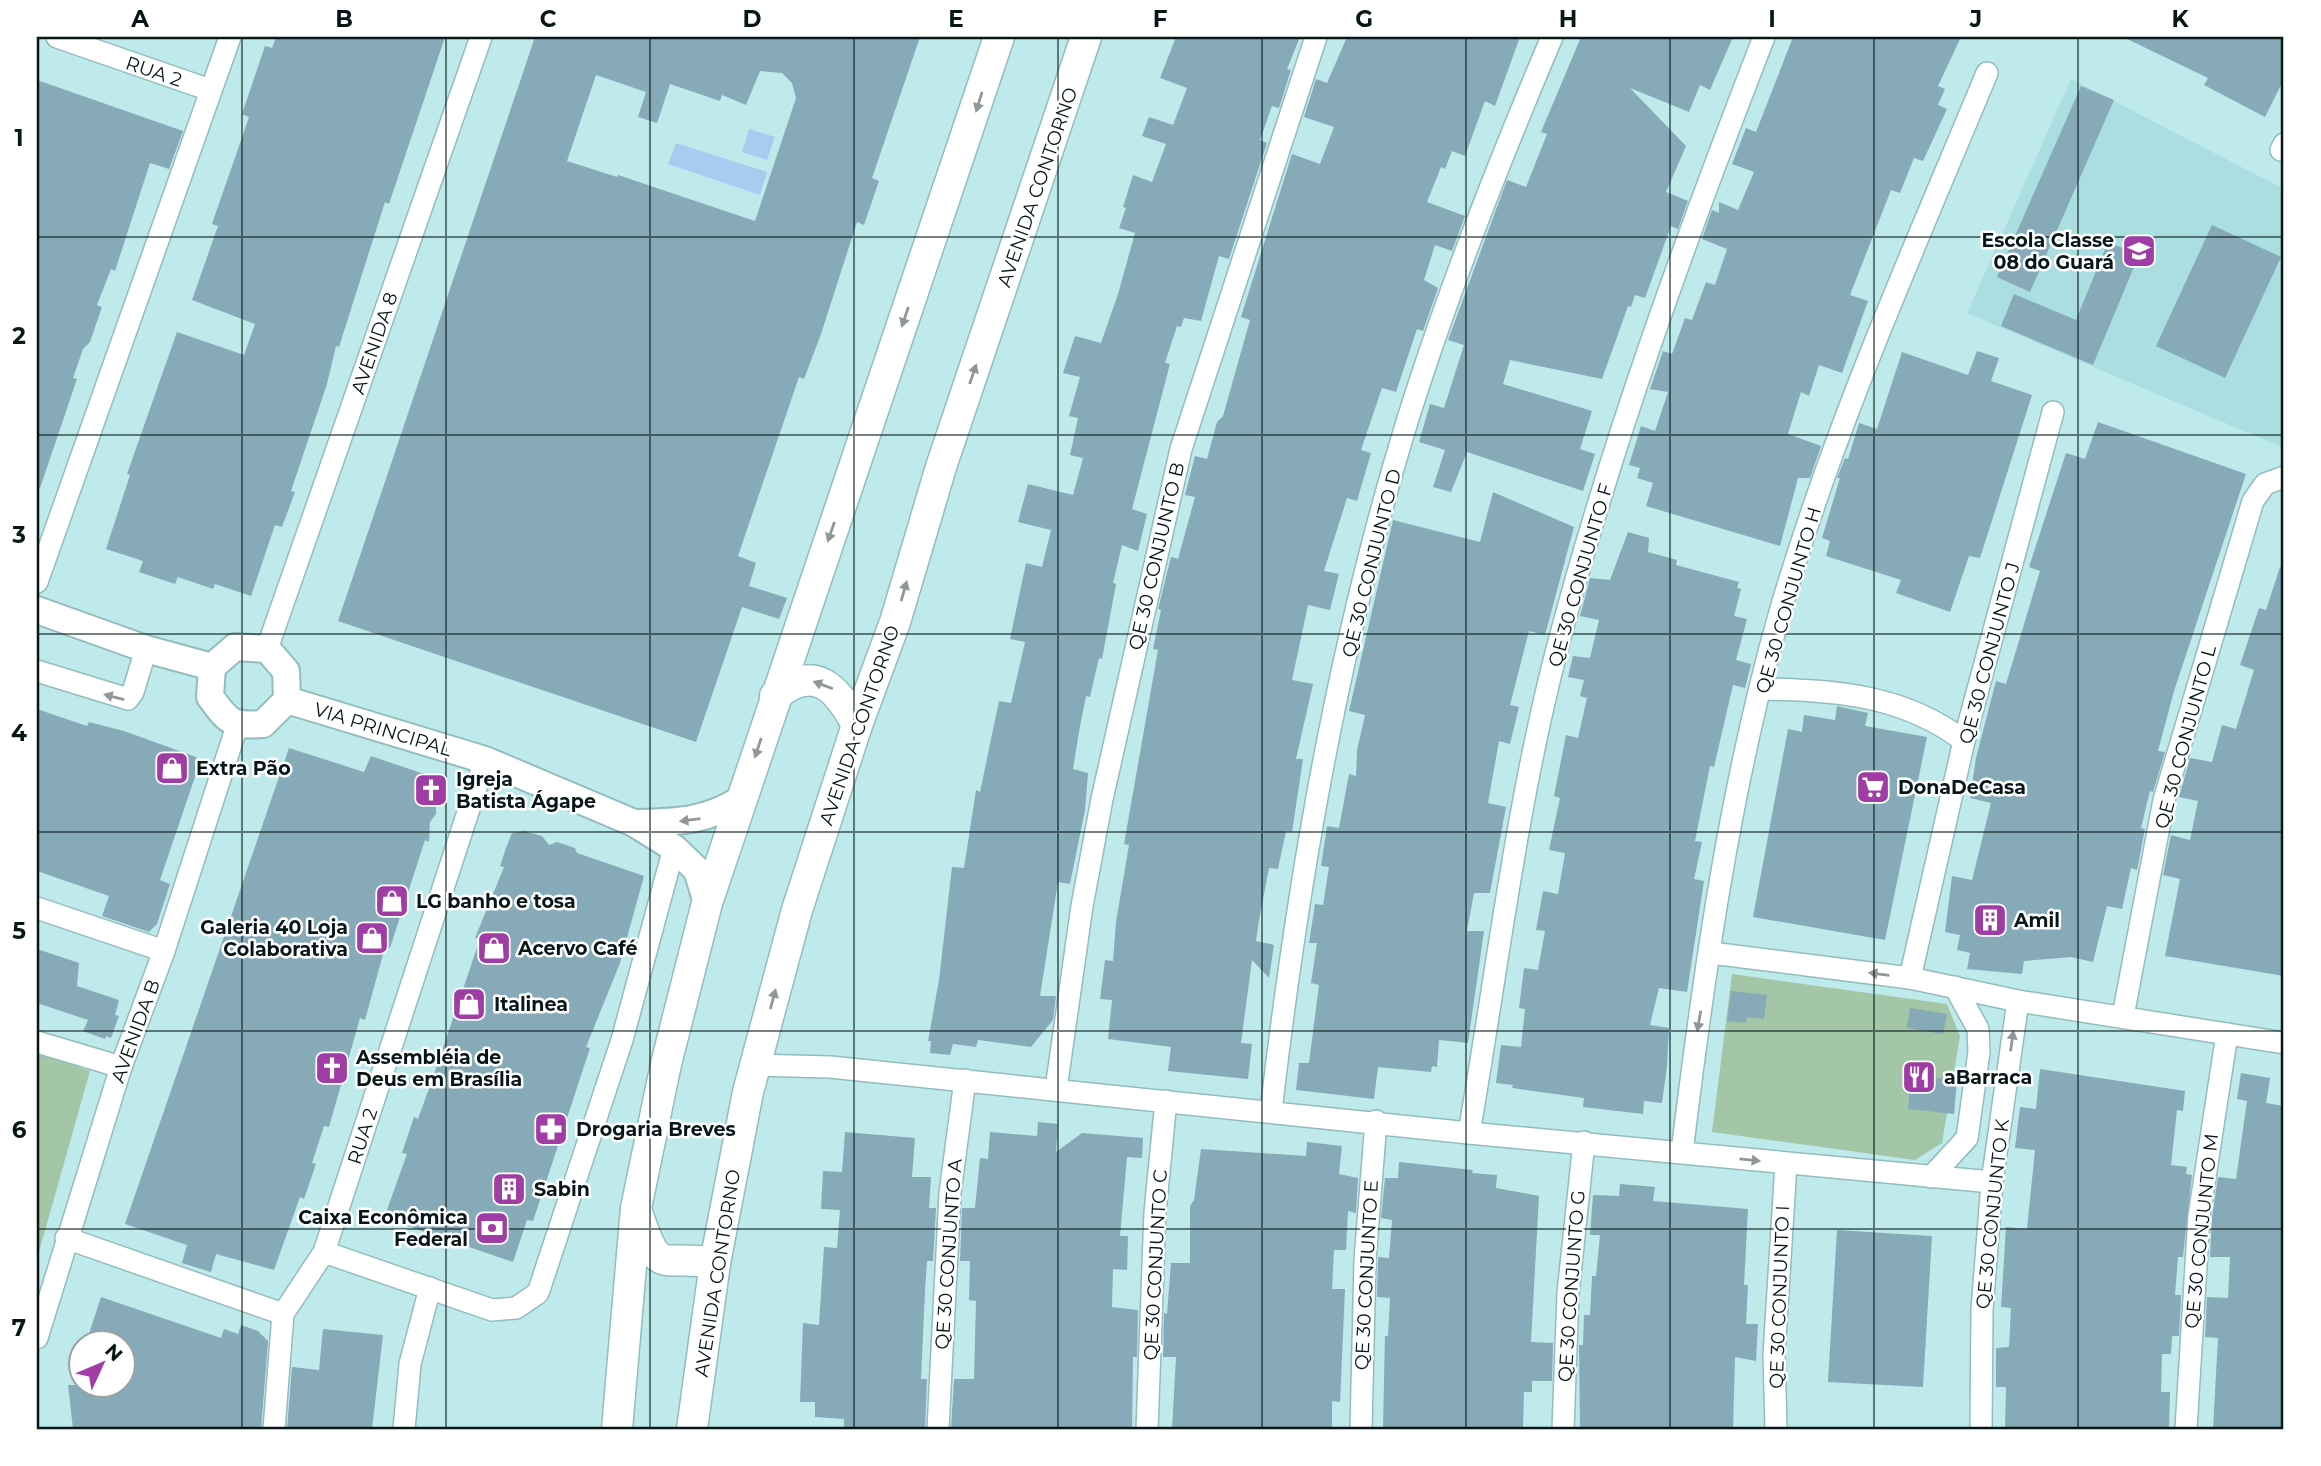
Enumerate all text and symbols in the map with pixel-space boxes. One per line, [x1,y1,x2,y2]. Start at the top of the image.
text: A [130,5,149,33]
text: B [335,5,353,33]
text: C [540,5,557,33]
text: D [743,5,762,33]
text: E [948,5,964,33]
text: F [1153,5,1168,33]
text: G [1355,5,1373,33]
text: H [1559,5,1577,33]
text: I [1768,5,1776,33]
text: J [1969,5,1982,33]
text: K [2171,5,2189,33]
street label: RUA 2 [123,51,185,92]
street label: AVENIDA CONTORNO [992,84,1083,290]
one-way arrow [973,92,984,113]
text: 1 [14,124,24,152]
place label: Escola Classe 08 do Guará [1982,229,2114,274]
school or university icon: Escola Classe 08 do Guará [2120,232,2158,270]
street label: AVENIDA 8 [346,289,403,397]
one-way arrow [899,307,910,328]
text: 2 [12,322,26,350]
one-way arrow [968,364,979,385]
street label: QE 30 CONJUNTO B [1124,460,1189,652]
street label: QE 30 CONJUNTO D [1337,466,1406,660]
street label: QE 30 CONJUNTO F [1543,481,1618,670]
street label: QE 30 CONJUNTO H [1751,504,1826,696]
text: 3 [11,521,26,549]
one-way arrow [825,522,836,543]
street label: QE 30 CONJUNTO J [1954,560,2025,747]
one-way arrow [900,580,910,601]
street label: AVENIDA CONTORNO [814,622,905,828]
street label: QE 30 CONJUNTO L [2150,642,2221,831]
one-way arrow [812,680,833,691]
one-way arrow [103,691,124,701]
street label: VIA PRINCIPAL [311,698,455,762]
text: 4 [11,719,27,747]
one-way arrow [752,737,762,758]
shop icon: Extra Pão [153,749,191,787]
place label: Extra Pão [196,757,291,780]
place label: Igreja Batista Ágape [456,768,596,813]
supermarket icon: DonaDeCasa [1854,768,1892,806]
church icon: Igreja Batista Ágape [412,771,450,809]
place label: DonaDeCasa [1898,776,2026,799]
one-way arrow [679,814,701,825]
shop icon: LG banho e tosa [373,882,411,920]
place label: LG banho e tosa [416,890,576,913]
building icon: Amil [1971,901,2009,939]
place label: Amil [2013,909,2060,932]
place label: Galeria 40 Loja Colaborativa [200,916,348,961]
text: 5 [12,917,26,945]
shop icon: Galeria 40 Loja Colaborativa [353,919,391,957]
shop icon: Acervo Café [475,929,513,967]
place label: Acervo Café [517,937,638,960]
one-way arrow [1867,969,1889,980]
street label: AVENIDA B [106,976,165,1086]
shop icon: Italinea [450,985,488,1023]
one-way arrow [768,988,779,1010]
place label: Italinea [494,993,568,1016]
one-way arrow [1693,1010,1704,1032]
one-way arrow [2007,1030,2018,1052]
place label: Assembléia de Deus em Brasília [355,1046,522,1091]
church icon: Assembléia de Deus em Brasília [313,1049,351,1087]
restaurant icon: aBarraca [1900,1058,1938,1096]
place label: aBarraca [1944,1066,2032,1089]
street label: RUA 2 [343,1105,382,1167]
pharmacy icon: Drogaria Breves [532,1110,570,1148]
text: 6 [12,1116,27,1144]
street label: QE 30 CONJUNTO K [1971,1117,2014,1310]
place label: Drogaria Breves [576,1118,736,1141]
street label: QE 30 CONJUNTO M [2180,1132,2223,1330]
one-way arrow [1739,1154,1761,1165]
street label: QE 30 CONJUNTO A [930,1157,967,1350]
street label: AVENIDA CONTORNO [690,1168,745,1379]
street label: QE 30 CONJUNTO C [1139,1169,1172,1361]
building icon: Sabin [490,1170,528,1208]
place label: Sabin [534,1178,590,1201]
street label: QE 30 CONJUNTO E [1350,1179,1383,1371]
street label: QE 30 CONJUNTO G [1553,1189,1590,1383]
street label: QE 30 CONJUNTO I [1765,1205,1794,1389]
place label: Caixa Econômica Federal [298,1206,468,1251]
bank icon: Caixa Econômica Federal [473,1209,511,1247]
text: 7 [12,1314,26,1342]
north arrow [66,1330,136,1400]
text: N [100,1339,127,1366]

